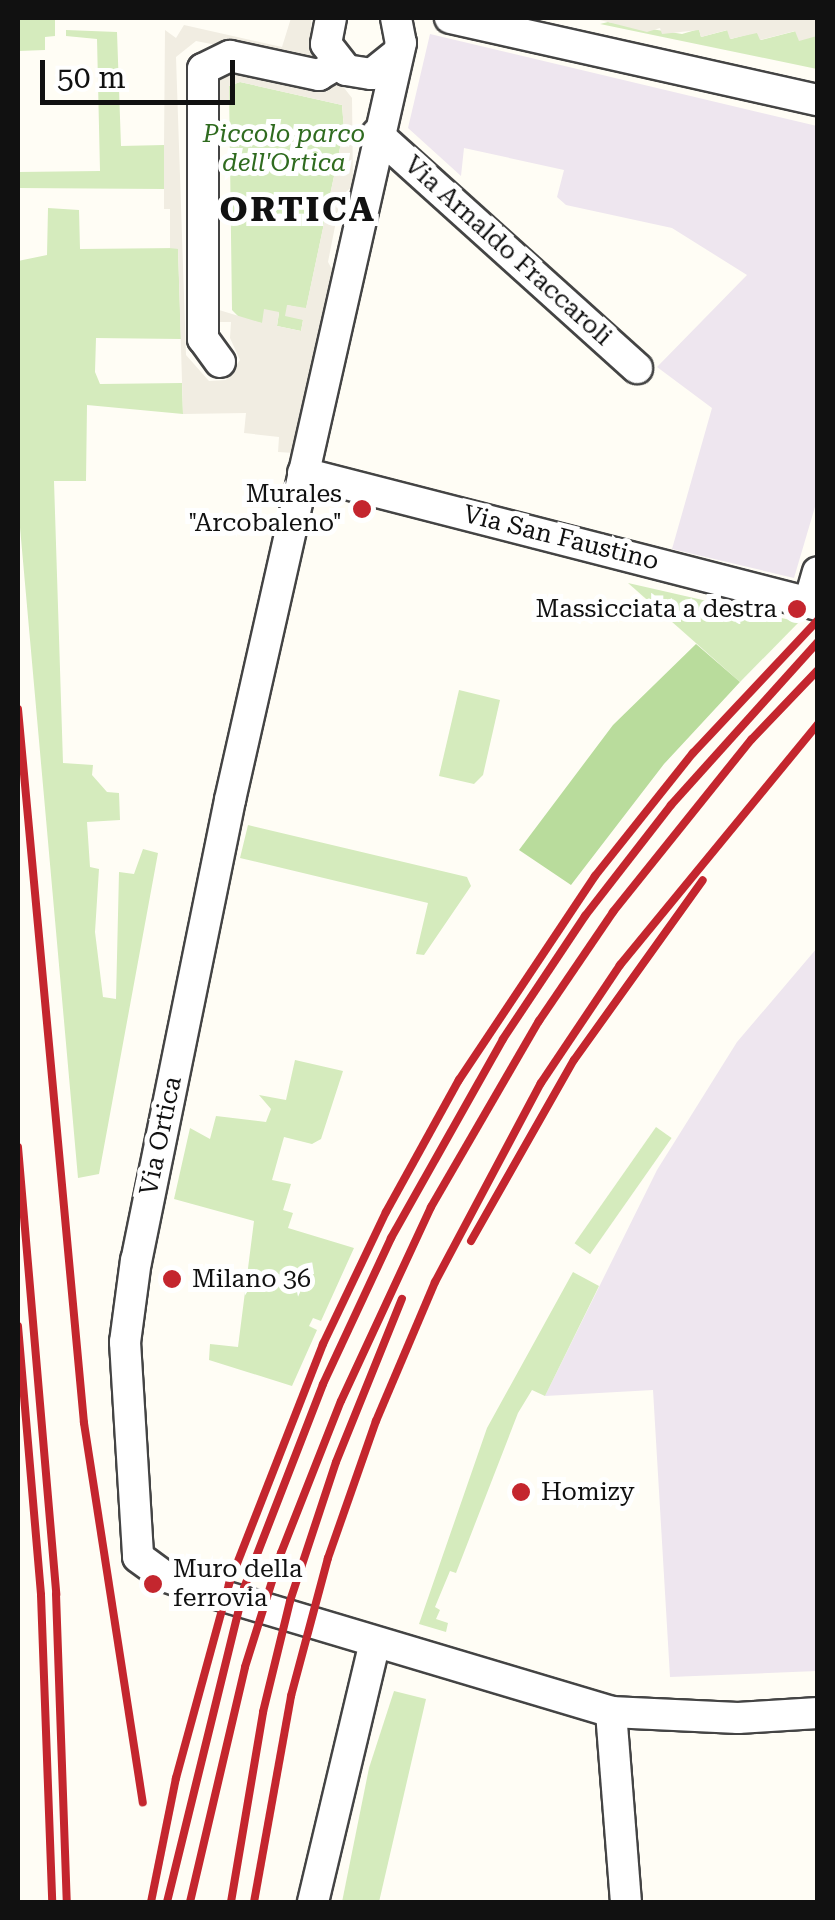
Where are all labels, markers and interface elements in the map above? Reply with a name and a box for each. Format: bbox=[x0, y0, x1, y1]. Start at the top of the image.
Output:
scale bar bbox=[45, 40, 240, 102]
text: 50 m bbox=[57, 60, 126, 95]
park label: Piccolo parco dell'Ortica bbox=[203, 120, 365, 179]
street label: Via Arnaldo Fraccaroli bbox=[398, 150, 618, 352]
district label: ORTICA bbox=[219, 189, 377, 231]
place label: Murales "Arcobaleno" bbox=[188, 480, 342, 539]
marker: Murales "Arcobaleno" bbox=[351, 498, 373, 520]
street label: Via San Faustino bbox=[460, 499, 662, 577]
place label: Massicciata a destra bbox=[536, 594, 777, 624]
marker: Massicciata a destra bbox=[786, 598, 808, 620]
street label: Via Ortica bbox=[134, 1074, 188, 1198]
place label: Milano 36 bbox=[192, 1264, 311, 1294]
marker: Milano 36 bbox=[161, 1268, 183, 1290]
place label: Homizy bbox=[541, 1477, 634, 1507]
marker: Homizy bbox=[510, 1481, 532, 1503]
place label: Muro della ferrovia bbox=[173, 1555, 302, 1614]
marker: Muro della ferrovia bbox=[142, 1573, 164, 1595]

